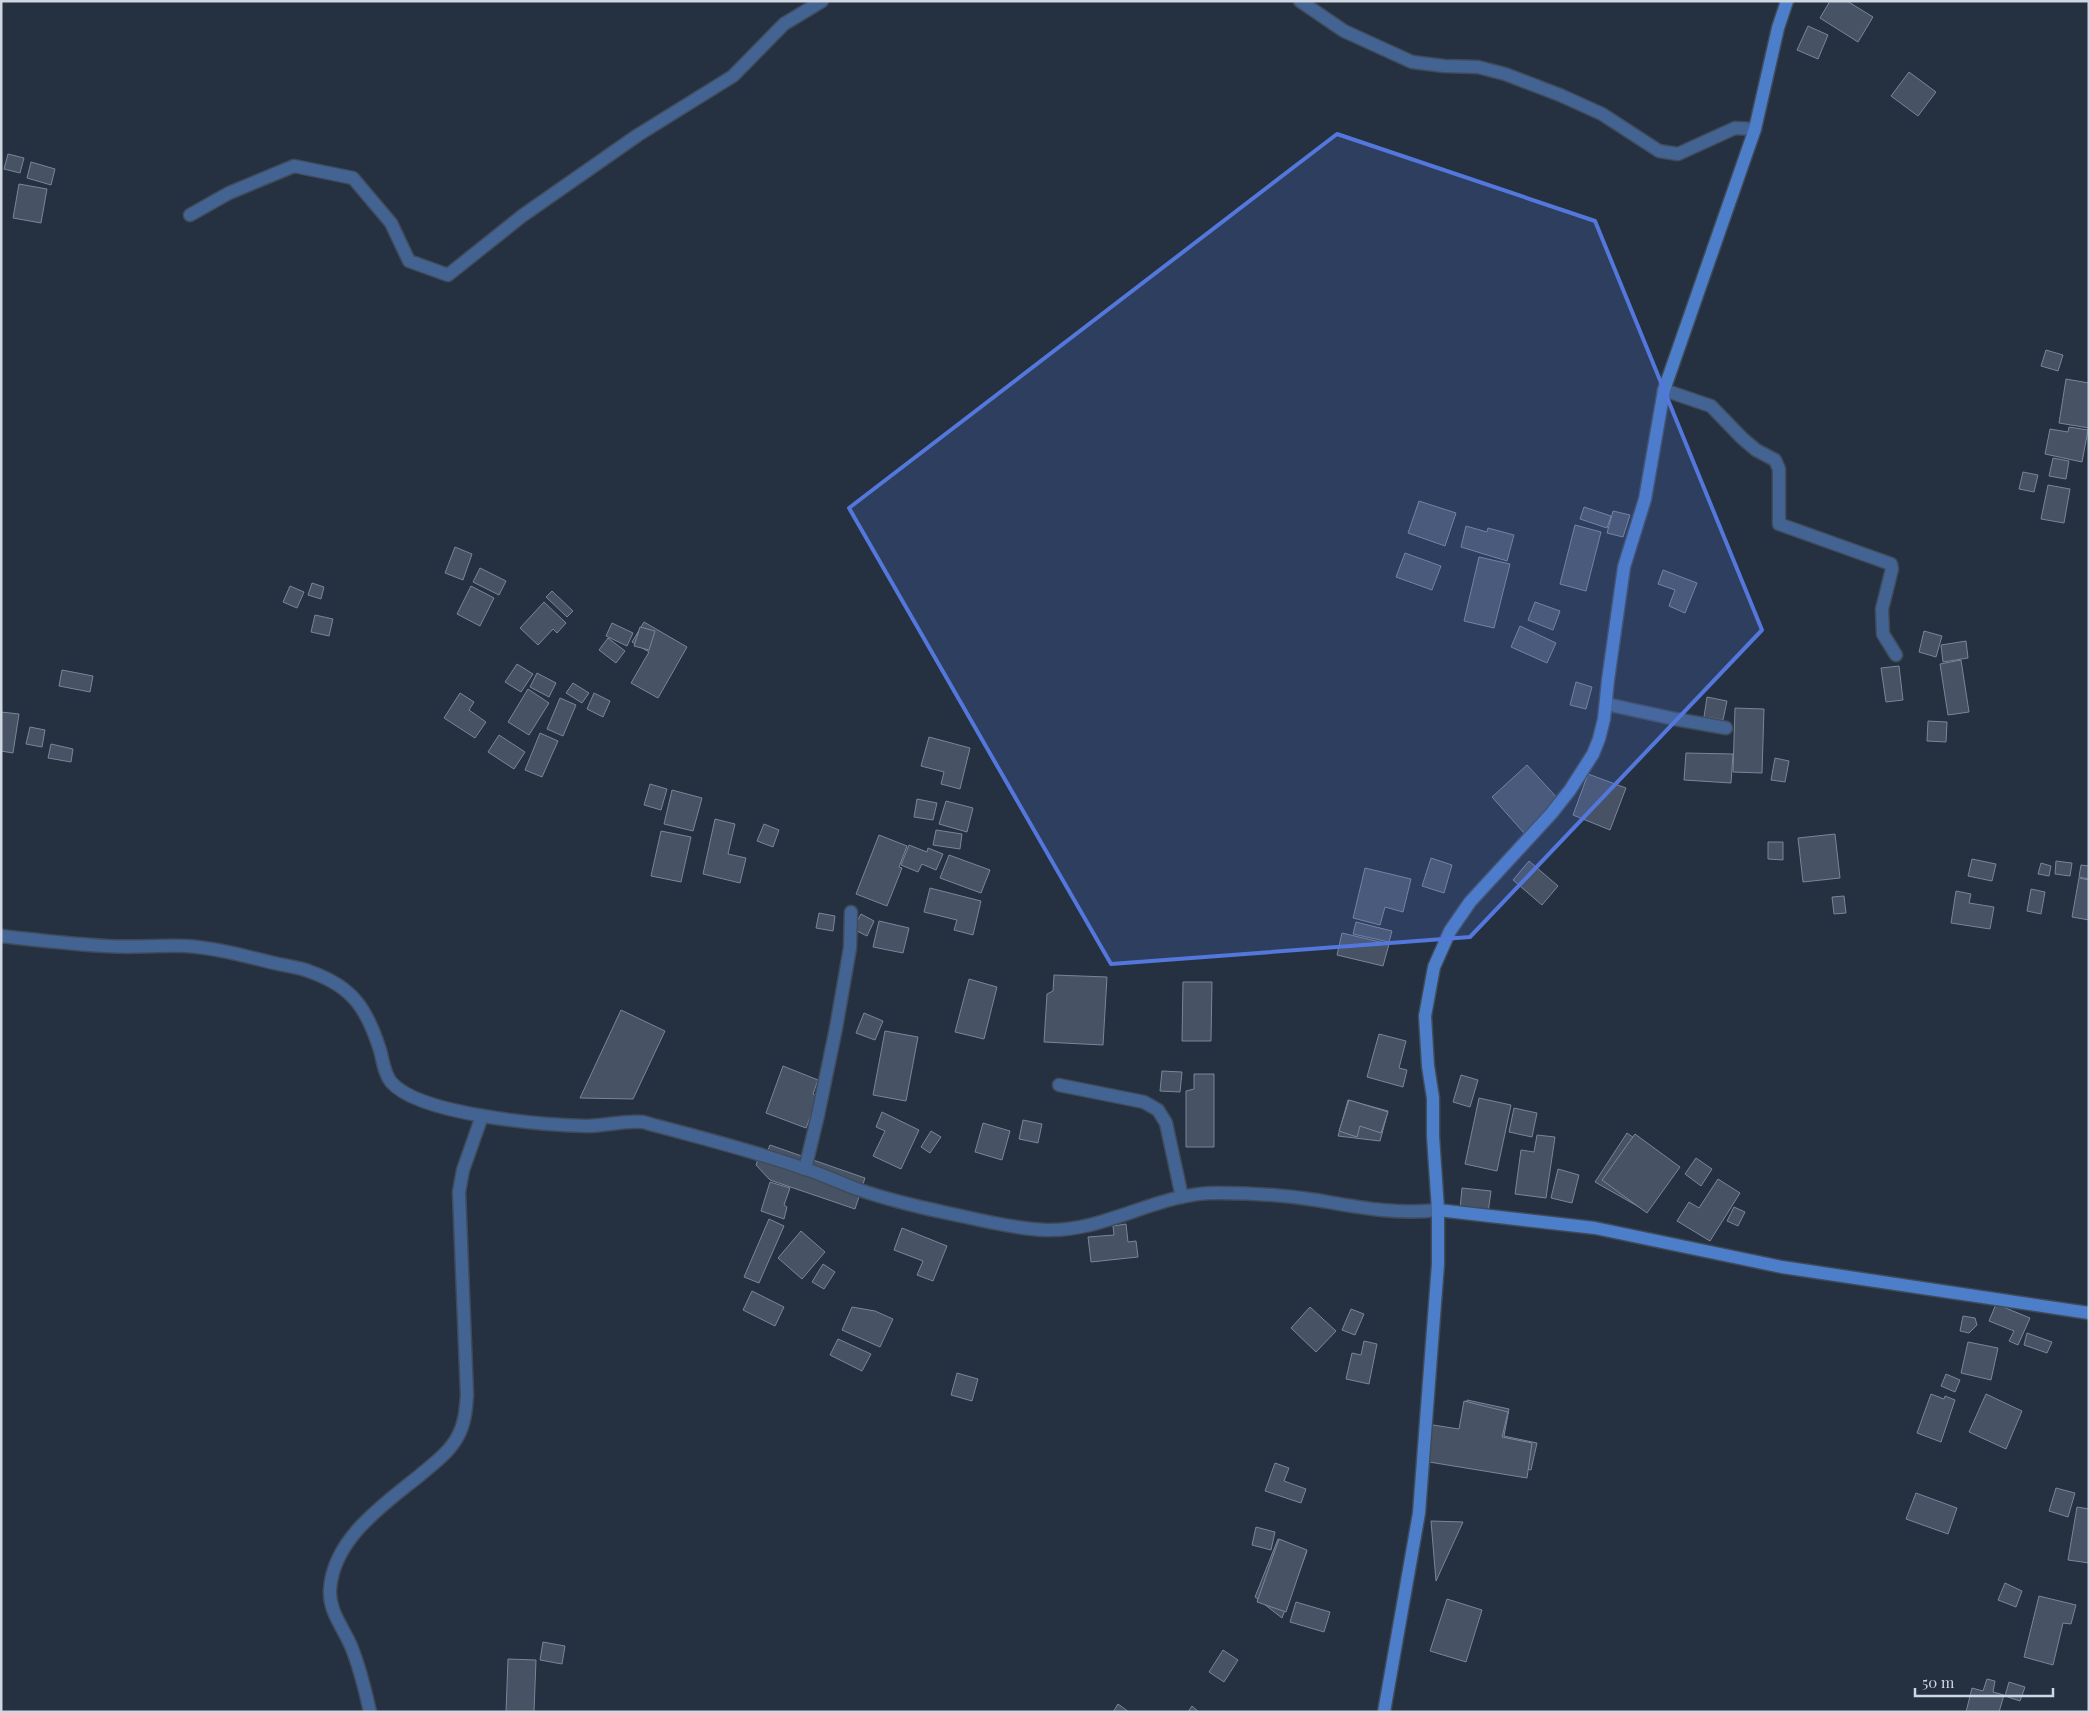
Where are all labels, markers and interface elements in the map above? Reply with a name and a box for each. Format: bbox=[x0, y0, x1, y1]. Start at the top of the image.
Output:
scale bar bbox=[1915, 1666, 2052, 1698]
text: 50 m bbox=[1922, 1672, 1955, 1692]

